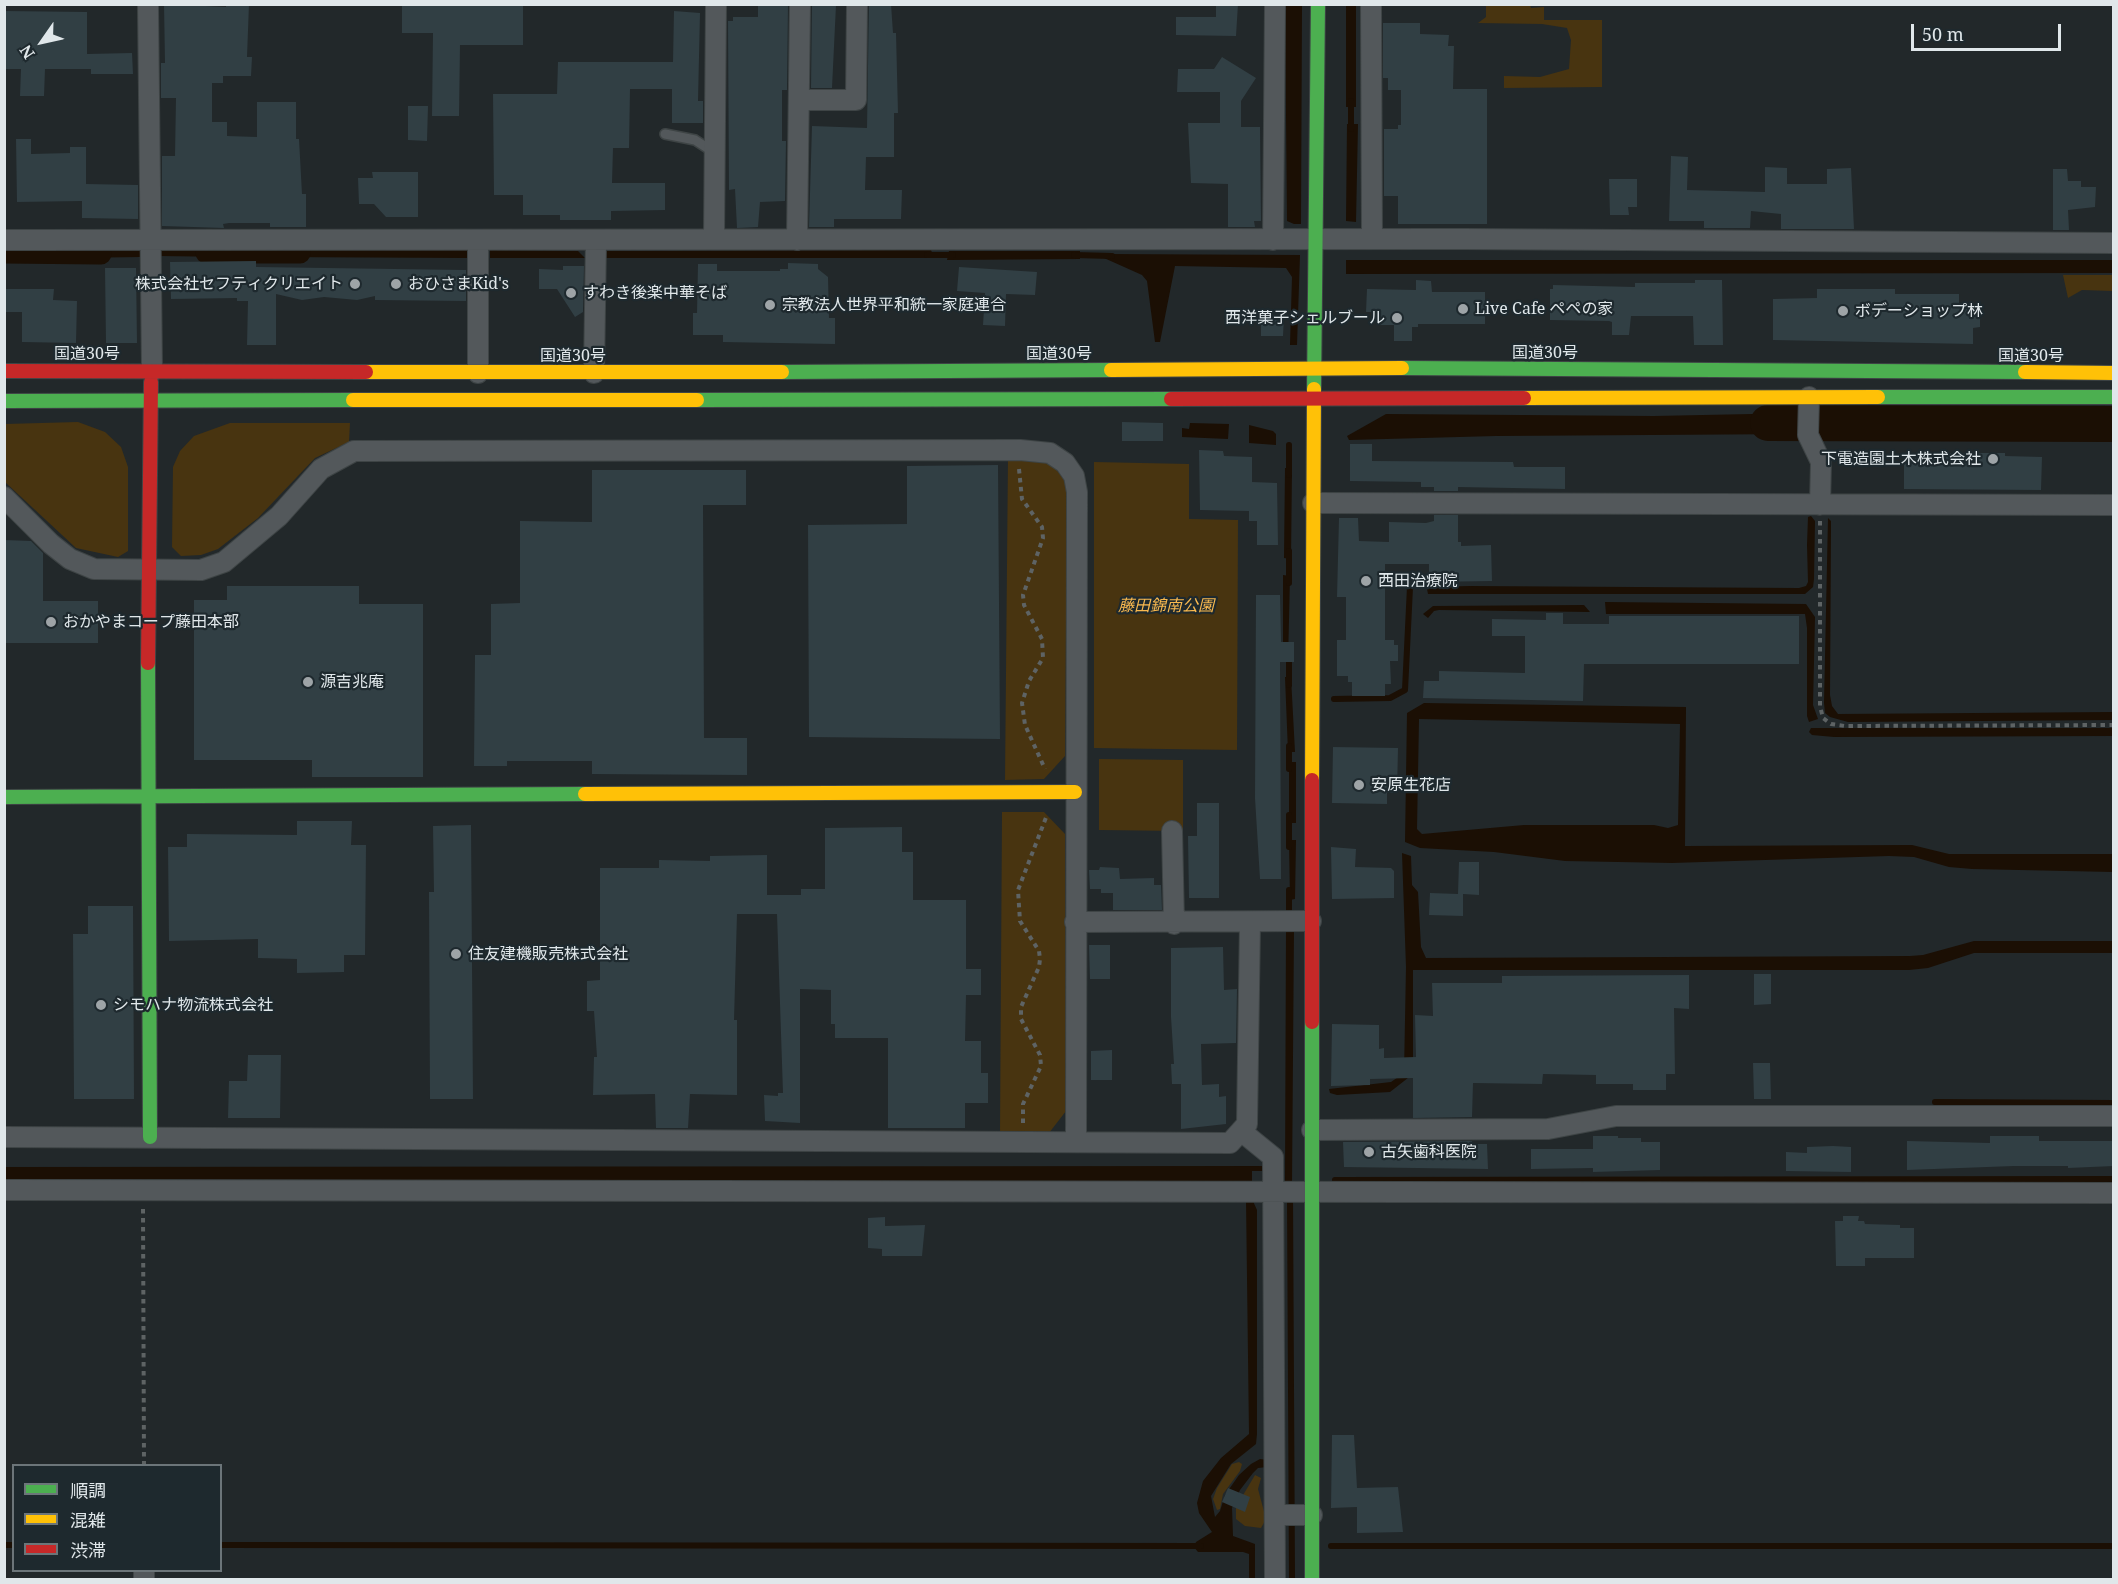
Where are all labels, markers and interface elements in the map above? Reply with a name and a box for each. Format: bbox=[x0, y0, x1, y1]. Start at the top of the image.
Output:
north arrow bbox=[12, 12, 72, 72]
scale bar bbox=[1914, 12, 2064, 50]
text: 50 m bbox=[1922, 22, 1964, 46]
text: N bbox=[14, 41, 40, 63]
place label: 株式会社セフティクリエイト bbox=[135, 274, 343, 294]
place label: おひさまKid's bbox=[408, 274, 509, 294]
marker: 株式会社セフティクリエイト bbox=[348, 277, 362, 291]
marker: おひさまKid's bbox=[389, 277, 403, 291]
place label: すわき後楽中華そば bbox=[583, 283, 727, 303]
marker: すわき後楽中華そば bbox=[564, 286, 578, 300]
place label: 宗教法人世界平和統一家庭連合 bbox=[782, 295, 1006, 315]
marker: 宗教法人世界平和統一家庭連合 bbox=[763, 298, 777, 312]
place label: Live Cafe ペペの家 bbox=[1475, 299, 1614, 319]
place label: ボデーショップ林 bbox=[1855, 301, 1983, 321]
marker: Live Cafe ペペの家 bbox=[1456, 302, 1470, 316]
marker: ボデーショップ林 bbox=[1836, 304, 1850, 318]
place label: 西洋菓子シェルブール bbox=[1225, 308, 1385, 328]
marker: 西洋菓子シェルブール bbox=[1390, 311, 1404, 325]
street label: 国道30号 bbox=[1512, 343, 1578, 363]
street label: 国道30号 bbox=[54, 344, 120, 364]
street label: 国道30号 bbox=[1026, 344, 1092, 364]
street label: 国道30号 bbox=[540, 346, 606, 366]
street label: 国道30号 bbox=[1998, 346, 2064, 366]
place label: 下電造園土木株式会社 bbox=[1821, 449, 1981, 469]
marker: 下電造園土木株式会社 bbox=[1986, 452, 2000, 466]
place label: 西田治療院 bbox=[1378, 571, 1458, 591]
marker: 西田治療院 bbox=[1359, 574, 1373, 588]
park label: 藤田錦南公園 bbox=[1118, 596, 1214, 616]
place label: おかやまコープ藤田本部 bbox=[63, 612, 239, 632]
marker: おかやまコープ藤田本部 bbox=[44, 615, 58, 629]
place label: 源吉兆庵 bbox=[320, 672, 384, 692]
marker: 源吉兆庵 bbox=[301, 675, 315, 689]
place label: 安原生花店 bbox=[1371, 775, 1451, 795]
marker: 安原生花店 bbox=[1352, 778, 1366, 792]
place label: 住友建機販売株式会社 bbox=[468, 944, 628, 964]
marker: 住友建機販売株式会社 bbox=[449, 947, 463, 961]
place label: シモハナ物流株式会社 bbox=[113, 995, 273, 1015]
marker: シモハナ物流株式会社 bbox=[94, 998, 108, 1012]
place label: 古矢歯科医院 bbox=[1381, 1142, 1477, 1162]
marker: 古矢歯科医院 bbox=[1362, 1145, 1376, 1159]
legend bbox=[12, 1464, 222, 1572]
text: 順調 bbox=[70, 1478, 106, 1502]
text: 混雑 bbox=[70, 1508, 106, 1532]
text: 渋滞 bbox=[70, 1538, 106, 1562]

